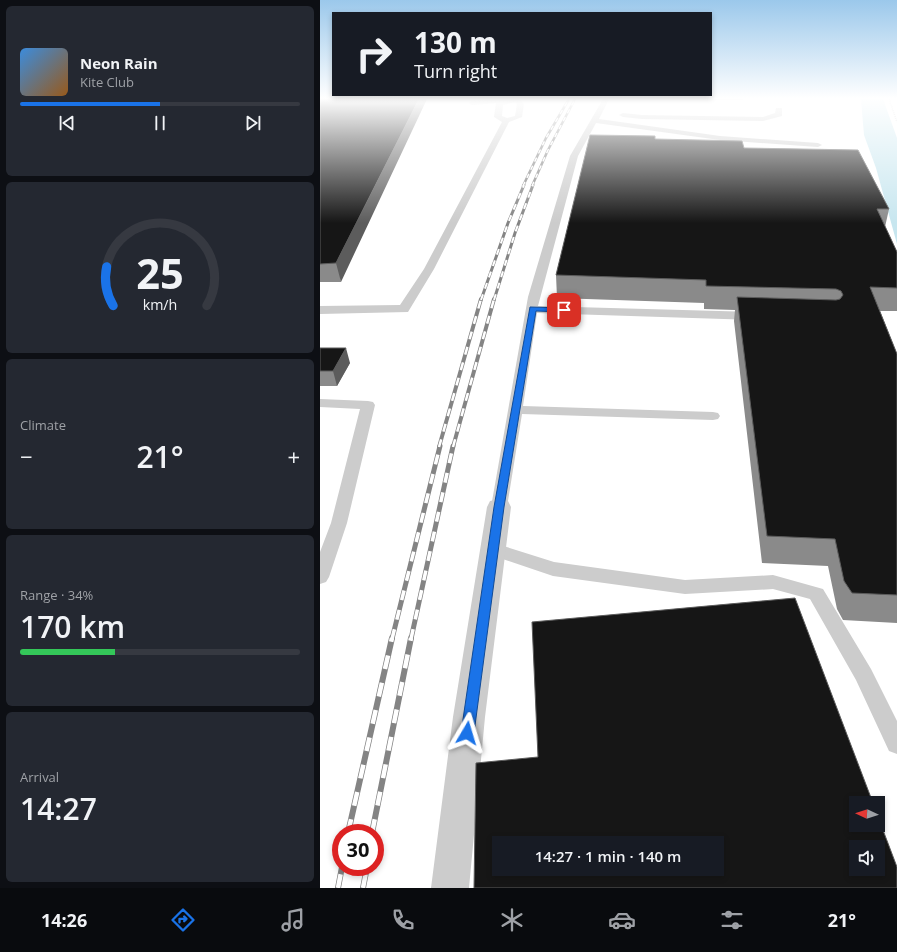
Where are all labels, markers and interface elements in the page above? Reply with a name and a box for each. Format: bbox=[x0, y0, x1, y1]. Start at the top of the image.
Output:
text: 130 m bbox=[414, 23, 497, 61]
icon: right bbox=[348, 28, 400, 80]
text: Neon Rain bbox=[80, 53, 158, 73]
text: Turn right bbox=[414, 59, 497, 83]
text: Kite Club bbox=[80, 73, 134, 91]
icon: previous bbox=[56, 112, 78, 134]
icon: pause bbox=[149, 112, 171, 134]
icon: next bbox=[242, 112, 264, 134]
text: 25 bbox=[136, 244, 184, 300]
pin bbox=[547, 293, 581, 327]
text: km/h bbox=[143, 294, 177, 313]
icon: arrive bbox=[553, 299, 575, 321]
text: Climate bbox=[20, 416, 66, 434]
text: 21° bbox=[136, 436, 184, 477]
text: − bbox=[20, 441, 33, 471]
text: + bbox=[287, 441, 300, 471]
text: Range · 34% bbox=[20, 586, 93, 604]
text: 170 km bbox=[20, 606, 125, 647]
position arrow bbox=[446, 712, 488, 754]
text: Arrival bbox=[20, 768, 59, 786]
text: 14:27 bbox=[20, 788, 97, 829]
north arrow bbox=[849, 796, 885, 832]
map controls bbox=[849, 796, 885, 876]
speed limit sign: 30 bbox=[332, 824, 384, 876]
button: sound bbox=[849, 840, 885, 876]
text: 14:27 · 1 min · 140 m bbox=[535, 846, 681, 866]
icon: directions bbox=[169, 906, 197, 934]
icon: music bbox=[279, 906, 307, 934]
icon: phone bbox=[389, 906, 417, 934]
icon: climate bbox=[498, 906, 526, 934]
icon: car bbox=[608, 906, 636, 934]
icon: filters bbox=[718, 906, 746, 934]
text: 14:26 bbox=[41, 908, 87, 932]
text: 21° bbox=[828, 908, 856, 932]

